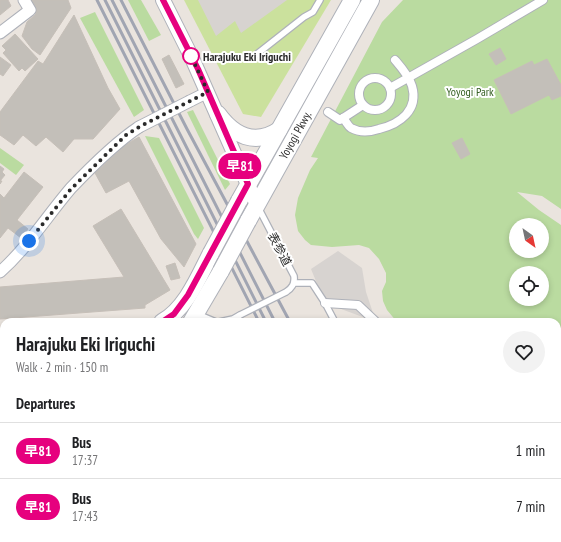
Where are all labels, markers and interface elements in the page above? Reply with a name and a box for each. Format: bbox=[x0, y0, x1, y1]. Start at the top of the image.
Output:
marker: Harajuku Eki Iriguchi bbox=[182, 47, 200, 65]
place label: Harajuku Eki Iriguchi bbox=[203, 49, 291, 64]
park label: Yoyogi Park bbox=[446, 84, 494, 99]
street label: Yoyogi Pkwy. bbox=[276, 108, 314, 162]
line badge: 早81 bbox=[217, 153, 263, 179]
text: 早81 bbox=[226, 157, 254, 175]
north arrow bbox=[509, 218, 549, 258]
map controls bbox=[509, 218, 549, 306]
street label: 表参道 bbox=[264, 229, 295, 268]
your location bbox=[19, 231, 39, 251]
button: locate bbox=[509, 266, 549, 306]
button: heart bbox=[503, 331, 545, 373]
text: Harajuku Eki Iriguchi bbox=[16, 332, 155, 356]
text: Walk · 2 min · 150 m bbox=[16, 359, 108, 376]
text: Departures bbox=[16, 394, 75, 413]
text: Bus bbox=[72, 433, 91, 452]
text: 1 min bbox=[515, 441, 545, 460]
text: 早81 bbox=[24, 442, 52, 460]
text: 17:37 bbox=[72, 452, 98, 469]
text: Bus bbox=[72, 489, 91, 508]
text: 7 min bbox=[516, 497, 545, 516]
text: 早81 bbox=[24, 498, 52, 516]
text: 17:43 bbox=[72, 508, 98, 525]

